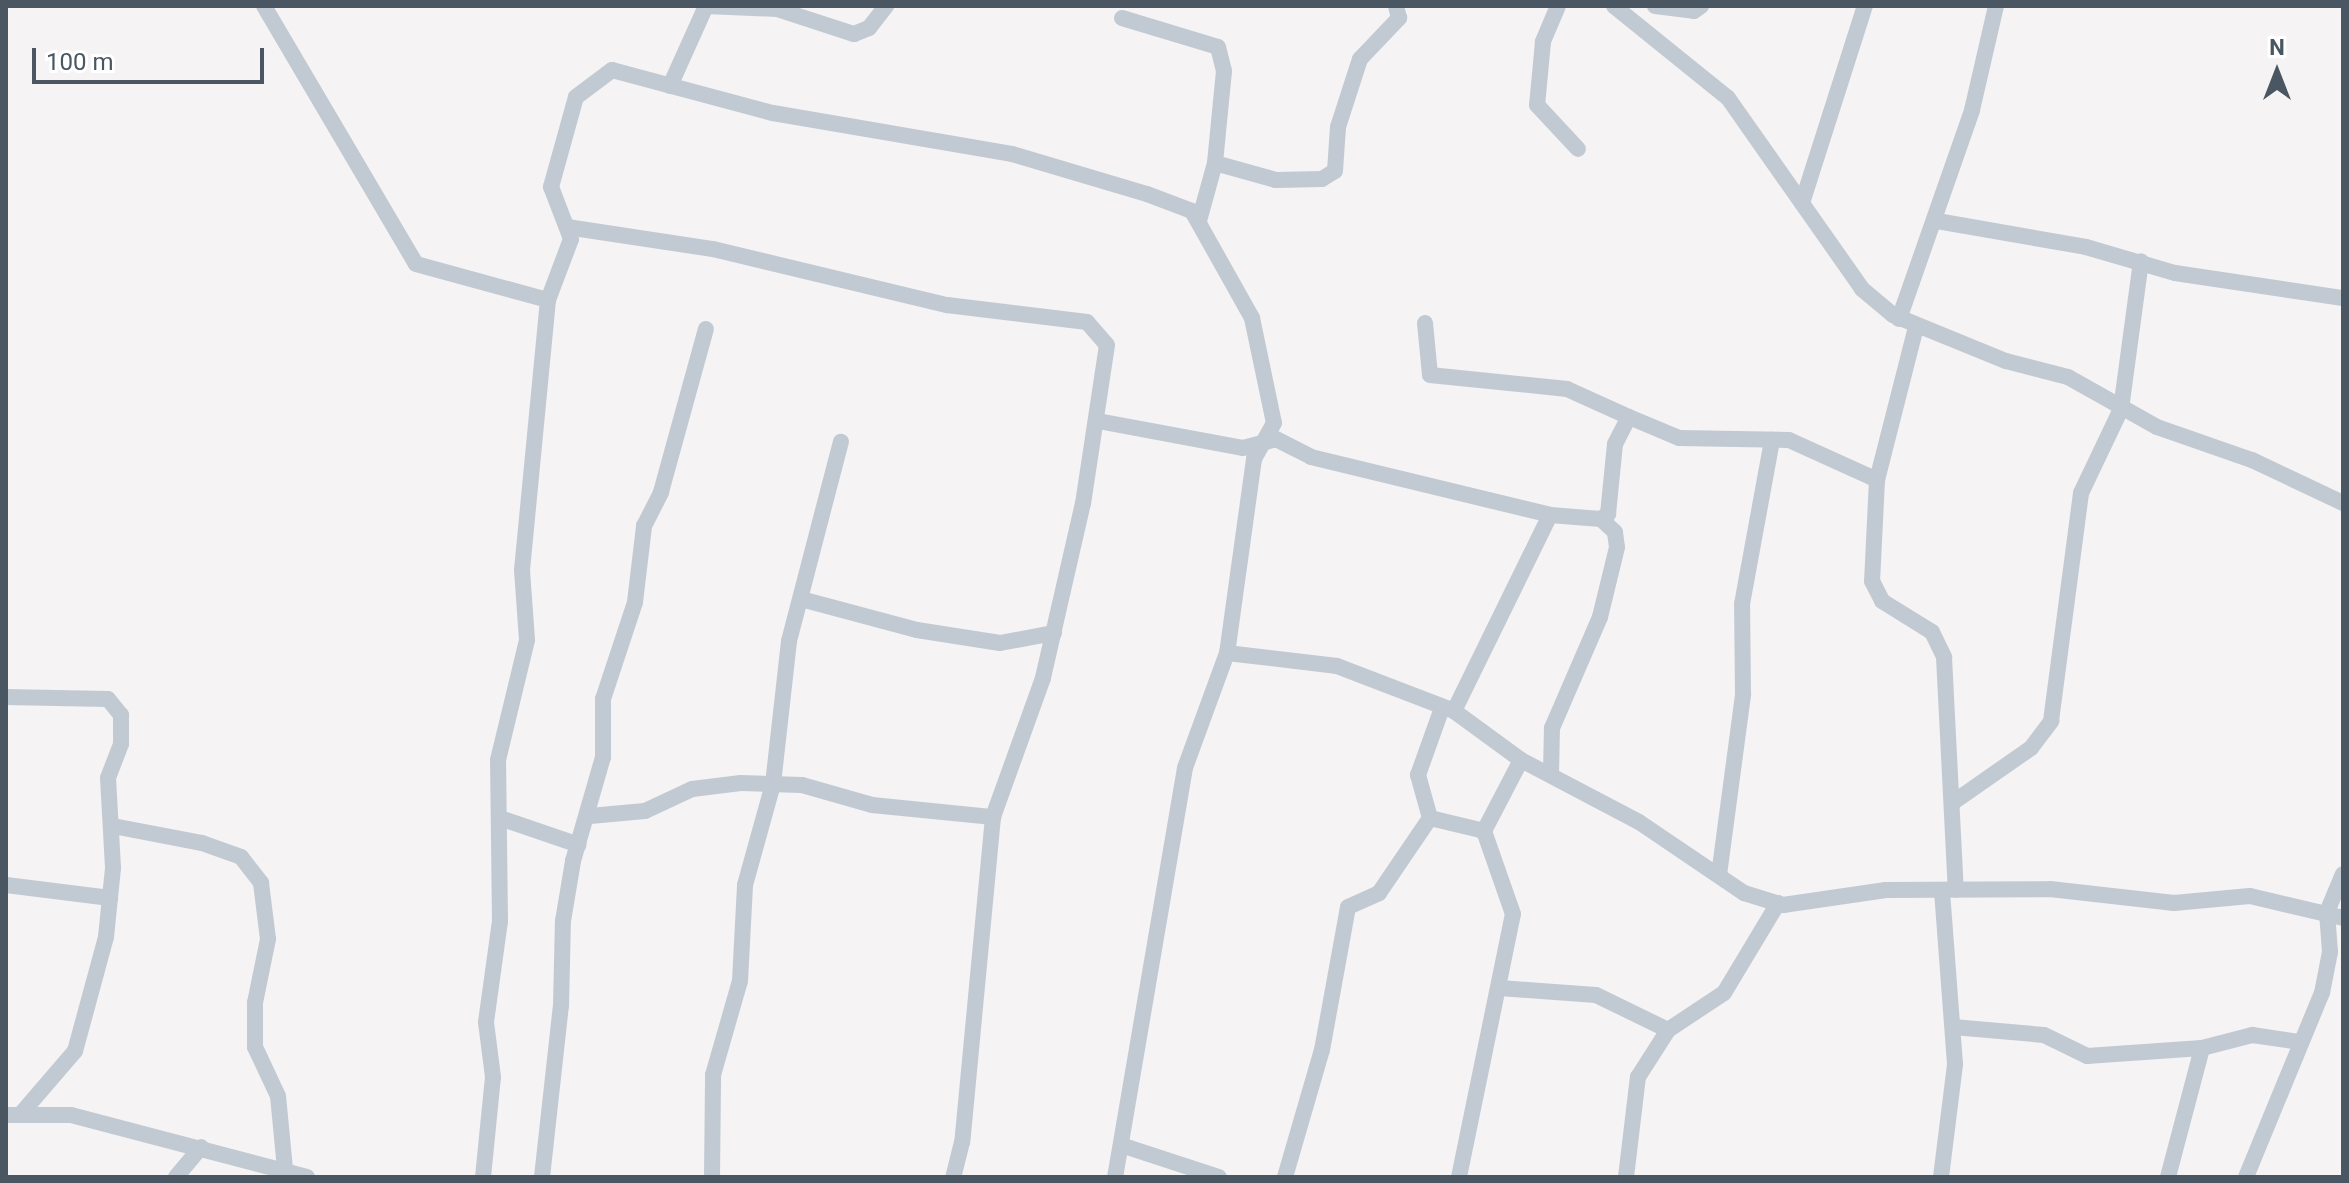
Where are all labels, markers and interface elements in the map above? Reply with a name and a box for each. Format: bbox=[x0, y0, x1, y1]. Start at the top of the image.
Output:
scale bar bbox=[36, 32, 268, 82]
north arrow bbox=[2237, 32, 2317, 112]
text: N bbox=[2269, 35, 2285, 60]
text: 100 m bbox=[46, 48, 113, 76]

